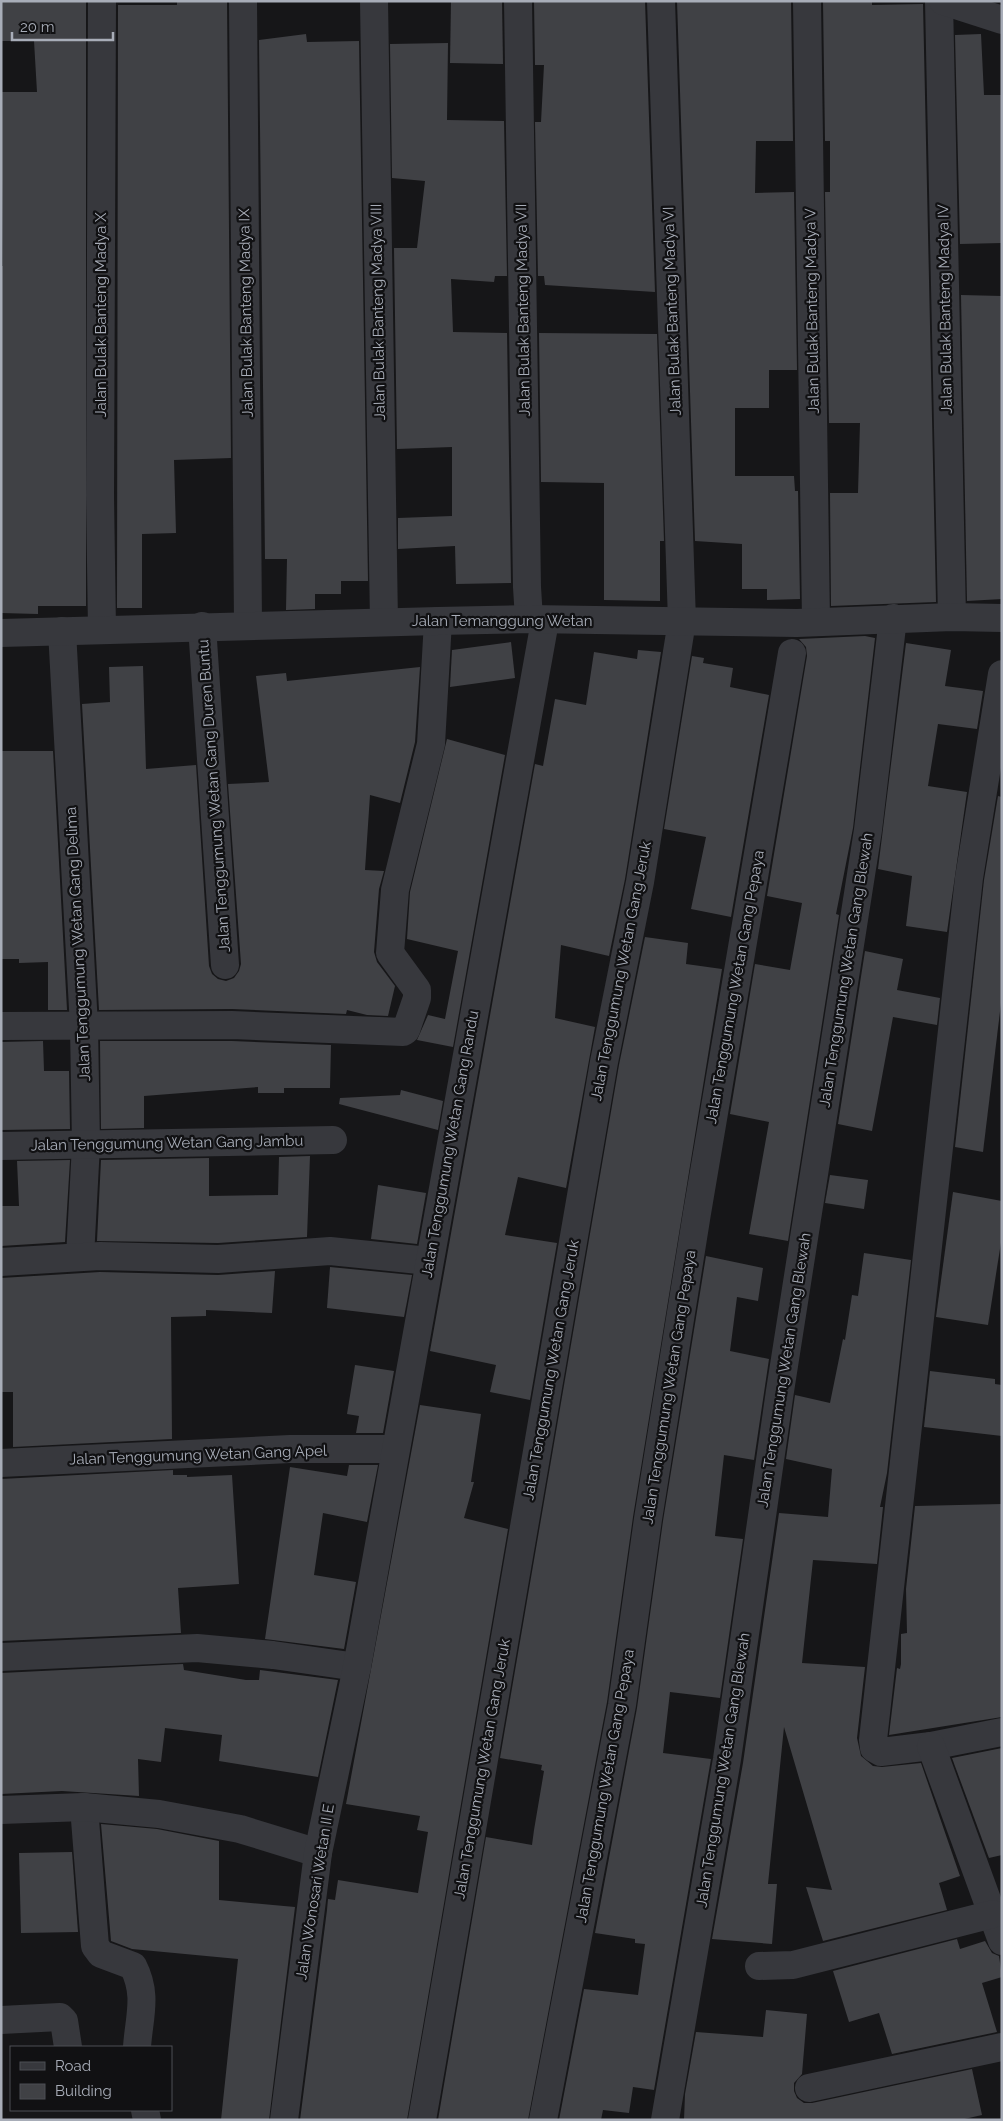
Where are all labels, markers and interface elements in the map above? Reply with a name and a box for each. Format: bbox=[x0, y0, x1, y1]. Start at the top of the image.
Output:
scale bar bbox=[12, 10, 114, 42]
text: 20 m bbox=[20, 18, 55, 36]
street label: Jalan Bulak Banteng Madya VIII bbox=[367, 203, 389, 421]
street label: Jalan Bulak Banteng Madya VII bbox=[512, 203, 534, 417]
street label: Jalan Bulak Banteng Madya IV bbox=[934, 204, 956, 414]
street label: Jalan Bulak Banteng Madya VI bbox=[659, 206, 685, 416]
street label: Jalan Bulak Banteng Madya IX bbox=[235, 208, 257, 418]
street label: Jalan Bulak Banteng Madya V bbox=[801, 208, 823, 414]
street label: Jalan Bulak Banteng Madya X bbox=[92, 212, 110, 418]
street label: Jalan Temanggung Wetan bbox=[412, 612, 592, 630]
street label: Jalan Tenggumung Wetan Gang Duren Buntu bbox=[194, 639, 234, 953]
street label: Jalan Tenggumung Wetan Gang Delima bbox=[62, 806, 94, 1082]
street label: Jalan Tenggumung Wetan Gang Blewah bbox=[815, 831, 877, 1109]
street label: Jalan Tenggumung Wetan Gang Jeruk bbox=[587, 840, 655, 1102]
street label: Jalan Tenggumung Wetan Gang Pepaya bbox=[702, 849, 768, 1125]
street label: Jalan Tenggumung Wetan Gang Randu bbox=[418, 1009, 482, 1279]
street label: Jalan Tenggumung Wetan Gang Jambu bbox=[30, 1132, 304, 1154]
street label: Jalan Tenggumung Wetan Gang Blewah bbox=[753, 1231, 815, 1509]
street label: Jalan Tenggumung Wetan Gang Jeruk bbox=[519, 1239, 583, 1501]
street label: Jalan Tenggumung Wetan Gang Pepaya bbox=[638, 1249, 700, 1525]
street label: Jalan Tenggumung Wetan Gang Apel bbox=[69, 1441, 328, 1468]
street label: Jalan Tenggumung Wetan Gang Blewah bbox=[692, 1631, 754, 1909]
street label: Jalan Tenggumung Wetan Gang Jeruk bbox=[450, 1638, 514, 1900]
street label: Jalan Tenggumung Wetan Gang Pepaya bbox=[572, 1648, 638, 1924]
street label: Jalan Wonosari Wetan II E bbox=[292, 1803, 338, 1981]
legend bbox=[10, 2046, 172, 2111]
text: Road bbox=[55, 2057, 91, 2075]
text: Building bbox=[55, 2082, 112, 2100]

